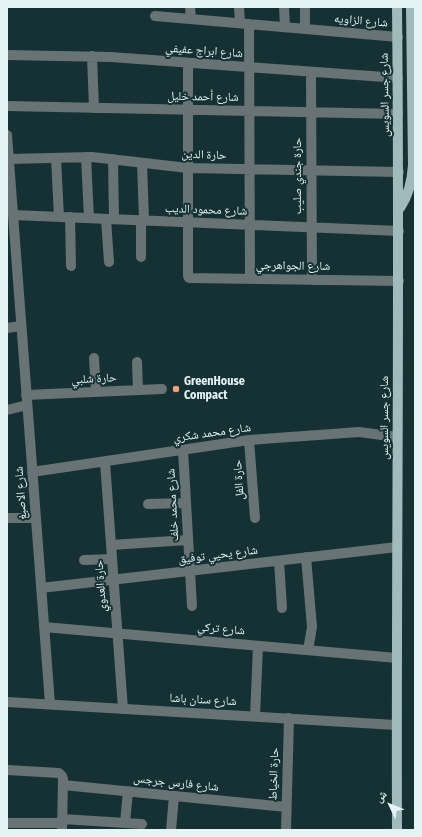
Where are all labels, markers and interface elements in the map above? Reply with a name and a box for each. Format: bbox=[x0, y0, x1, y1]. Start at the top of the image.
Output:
street label: شارع الزاويه bbox=[334, 11, 388, 31]
street label: شارع ابراج عفيفي bbox=[165, 41, 243, 61]
street label: شارع جسر السويس bbox=[377, 53, 393, 137]
street label: شارع أحمد خليل bbox=[167, 89, 239, 105]
street label: حارة جندي صليب bbox=[291, 138, 305, 214]
street label: حارة الدين bbox=[181, 147, 227, 163]
street label: شارع محمود الديب bbox=[165, 201, 247, 219]
street label: شارع الجواهرجي bbox=[256, 258, 330, 274]
street label: حارة شلبي bbox=[71, 371, 117, 387]
place label: GreenHouse Compact bbox=[184, 375, 245, 403]
street label: شارع جسر السويس bbox=[378, 376, 392, 460]
marker: GreenHouse Compact bbox=[171, 384, 181, 394]
street label: شارع محمد شكري bbox=[172, 420, 252, 446]
street label: حارة الفل bbox=[230, 459, 248, 501]
street label: شارع الاصبغ bbox=[12, 466, 30, 520]
street label: شارع محمد خلف bbox=[164, 468, 182, 542]
street label: شارع يحيي توفيق bbox=[177, 543, 259, 567]
street label: حارة العدوي bbox=[92, 560, 110, 612]
street label: شارع تركي bbox=[197, 620, 245, 638]
street label: شارع سنان باشا bbox=[169, 691, 237, 709]
street label: حارة الخياط bbox=[266, 747, 282, 801]
street label: شارع فارس جرجس bbox=[133, 771, 219, 795]
north arrow bbox=[370, 785, 410, 825]
text: ش bbox=[372, 788, 390, 805]

